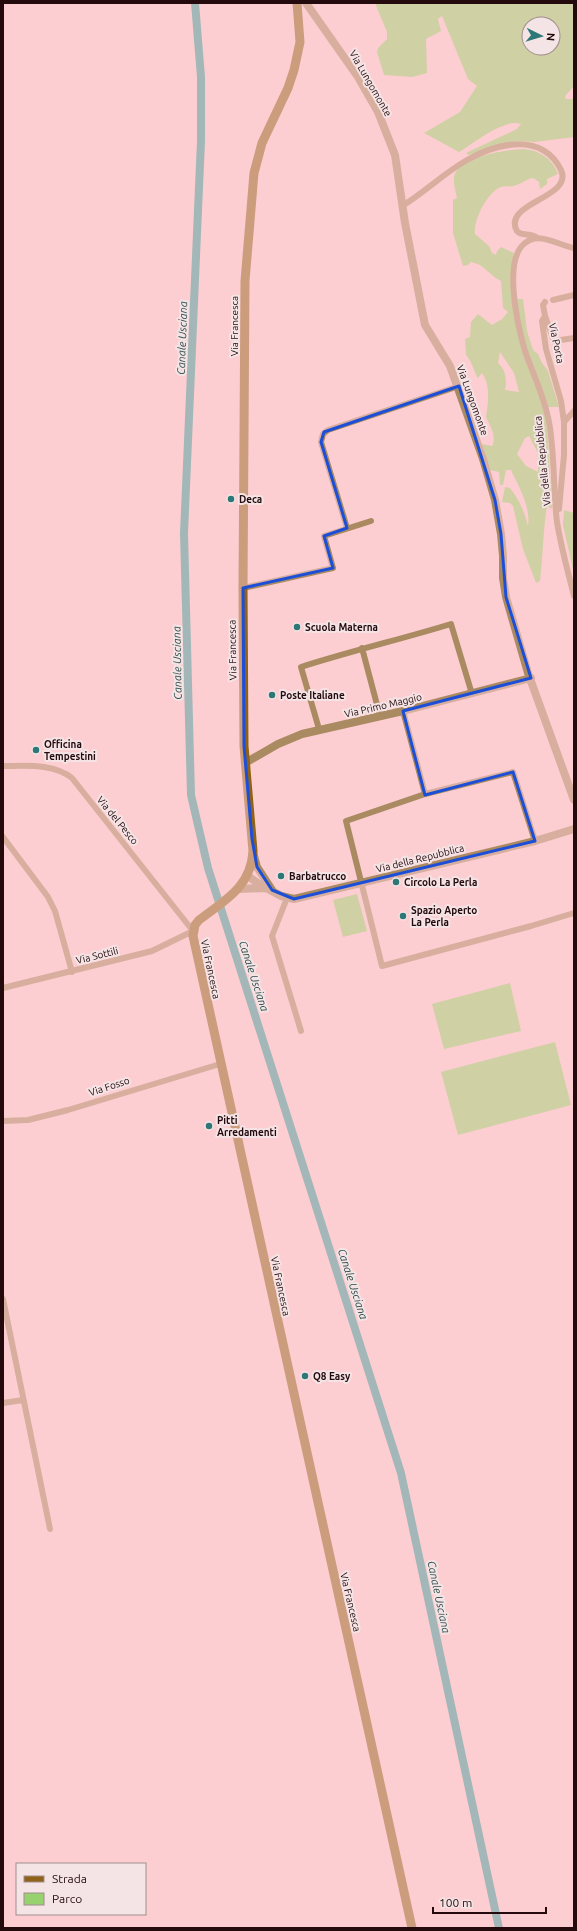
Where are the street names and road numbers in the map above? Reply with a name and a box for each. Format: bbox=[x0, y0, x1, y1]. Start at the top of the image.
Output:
street label: Via Lungomonte bbox=[347, 48, 394, 118]
street label: Via Francesca bbox=[229, 296, 240, 356]
street label: Via Porta bbox=[547, 322, 566, 364]
street label: Via Lungomonte bbox=[455, 363, 490, 437]
street label: Via della Repubblica bbox=[532, 415, 553, 506]
street label: Via Francesca bbox=[226, 620, 239, 680]
street label: Via Primo Maggio bbox=[343, 691, 423, 720]
street label: Via del Pesco bbox=[95, 794, 141, 847]
street label: Via della Repubblica bbox=[375, 842, 465, 875]
street label: Via Francesca bbox=[199, 938, 222, 1000]
street label: Via Sottili bbox=[75, 945, 119, 966]
street label: Via Fosso bbox=[87, 1075, 131, 1098]
street label: Via Francesca bbox=[269, 1255, 292, 1317]
street label: Via Francesca bbox=[338, 1571, 363, 1633]

